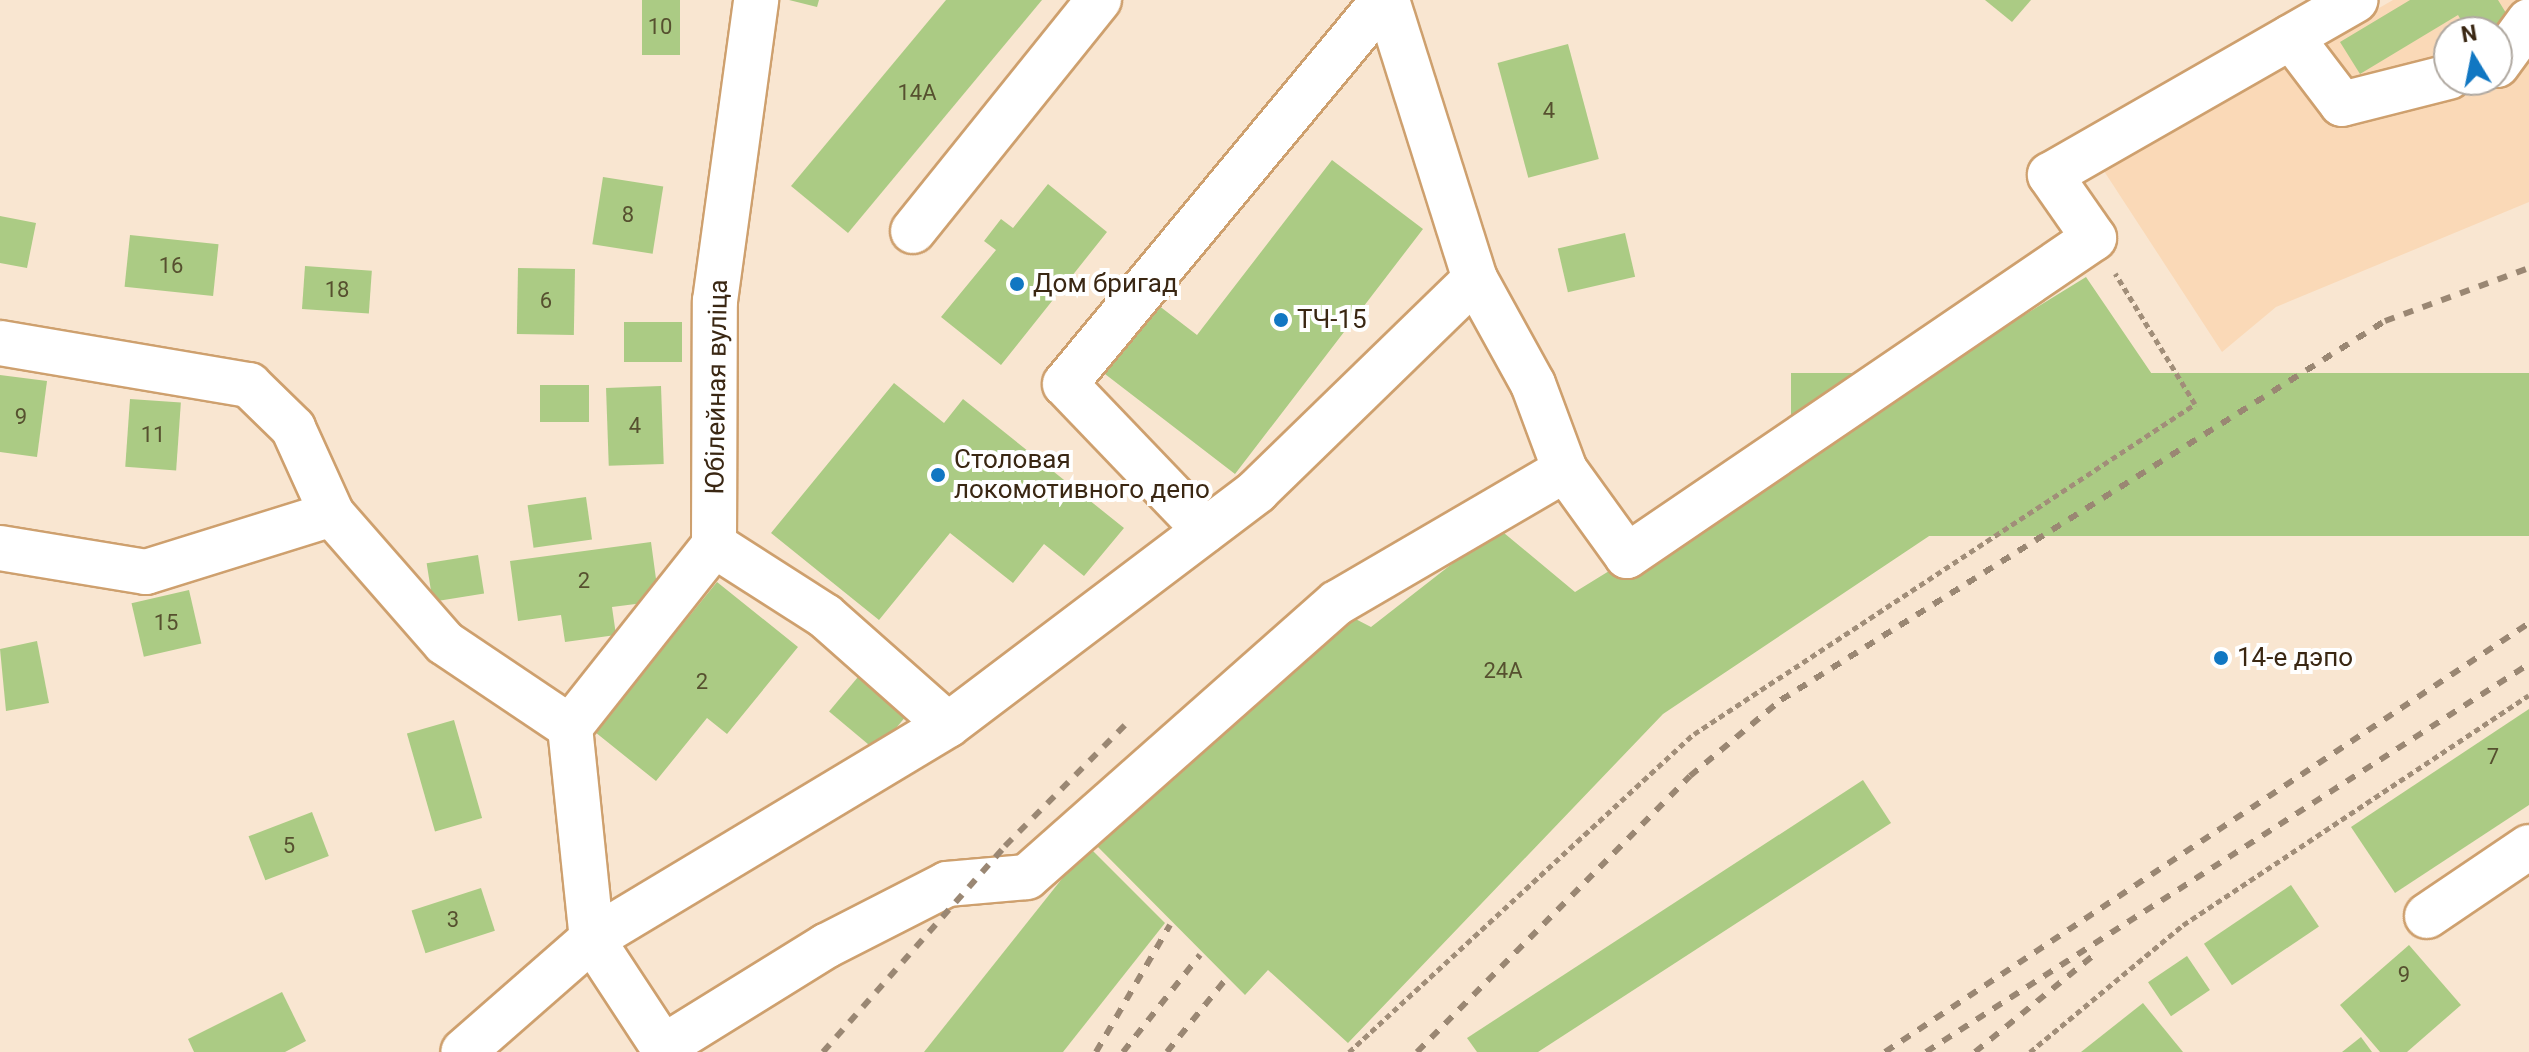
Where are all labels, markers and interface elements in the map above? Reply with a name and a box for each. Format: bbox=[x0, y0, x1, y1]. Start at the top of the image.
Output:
house number: 10 bbox=[648, 14, 672, 40]
north arrow bbox=[2433, 16, 2513, 96]
text: N bbox=[2459, 20, 2479, 48]
house number: 14А bbox=[897, 80, 937, 106]
house number: 4 bbox=[1543, 98, 1555, 124]
house number: 8 bbox=[622, 202, 634, 228]
house number: 16 bbox=[159, 253, 183, 279]
place label: Дом бригад bbox=[1033, 268, 1178, 300]
marker: Дом бригад bbox=[1008, 275, 1026, 293]
house number: 18 bbox=[325, 277, 349, 303]
street label: Юбілейная вуліца bbox=[700, 279, 734, 495]
house number: 6 bbox=[540, 288, 552, 314]
place label: ТЧ-15 bbox=[1297, 304, 1367, 336]
marker: ТЧ-15 bbox=[1272, 311, 1290, 329]
house number: 9 bbox=[15, 404, 27, 430]
house number: 4 bbox=[629, 413, 641, 439]
house number: 11 bbox=[141, 422, 165, 448]
place label: Столовая локомотивного депо bbox=[954, 444, 1210, 506]
marker: Столовая локомотивного депо bbox=[929, 466, 947, 484]
house number: 2 bbox=[578, 568, 590, 594]
house number: 15 bbox=[154, 610, 178, 636]
place label: 14-е дэпо bbox=[2237, 642, 2353, 674]
marker: 14-е дэпо bbox=[2212, 649, 2230, 667]
house number: 24А bbox=[1483, 658, 1523, 684]
house number: 2 bbox=[696, 669, 708, 695]
house number: 7 bbox=[2487, 744, 2499, 770]
house number: 5 bbox=[283, 833, 295, 859]
house number: 3 bbox=[447, 907, 459, 933]
house number: 9 bbox=[2398, 962, 2410, 988]

